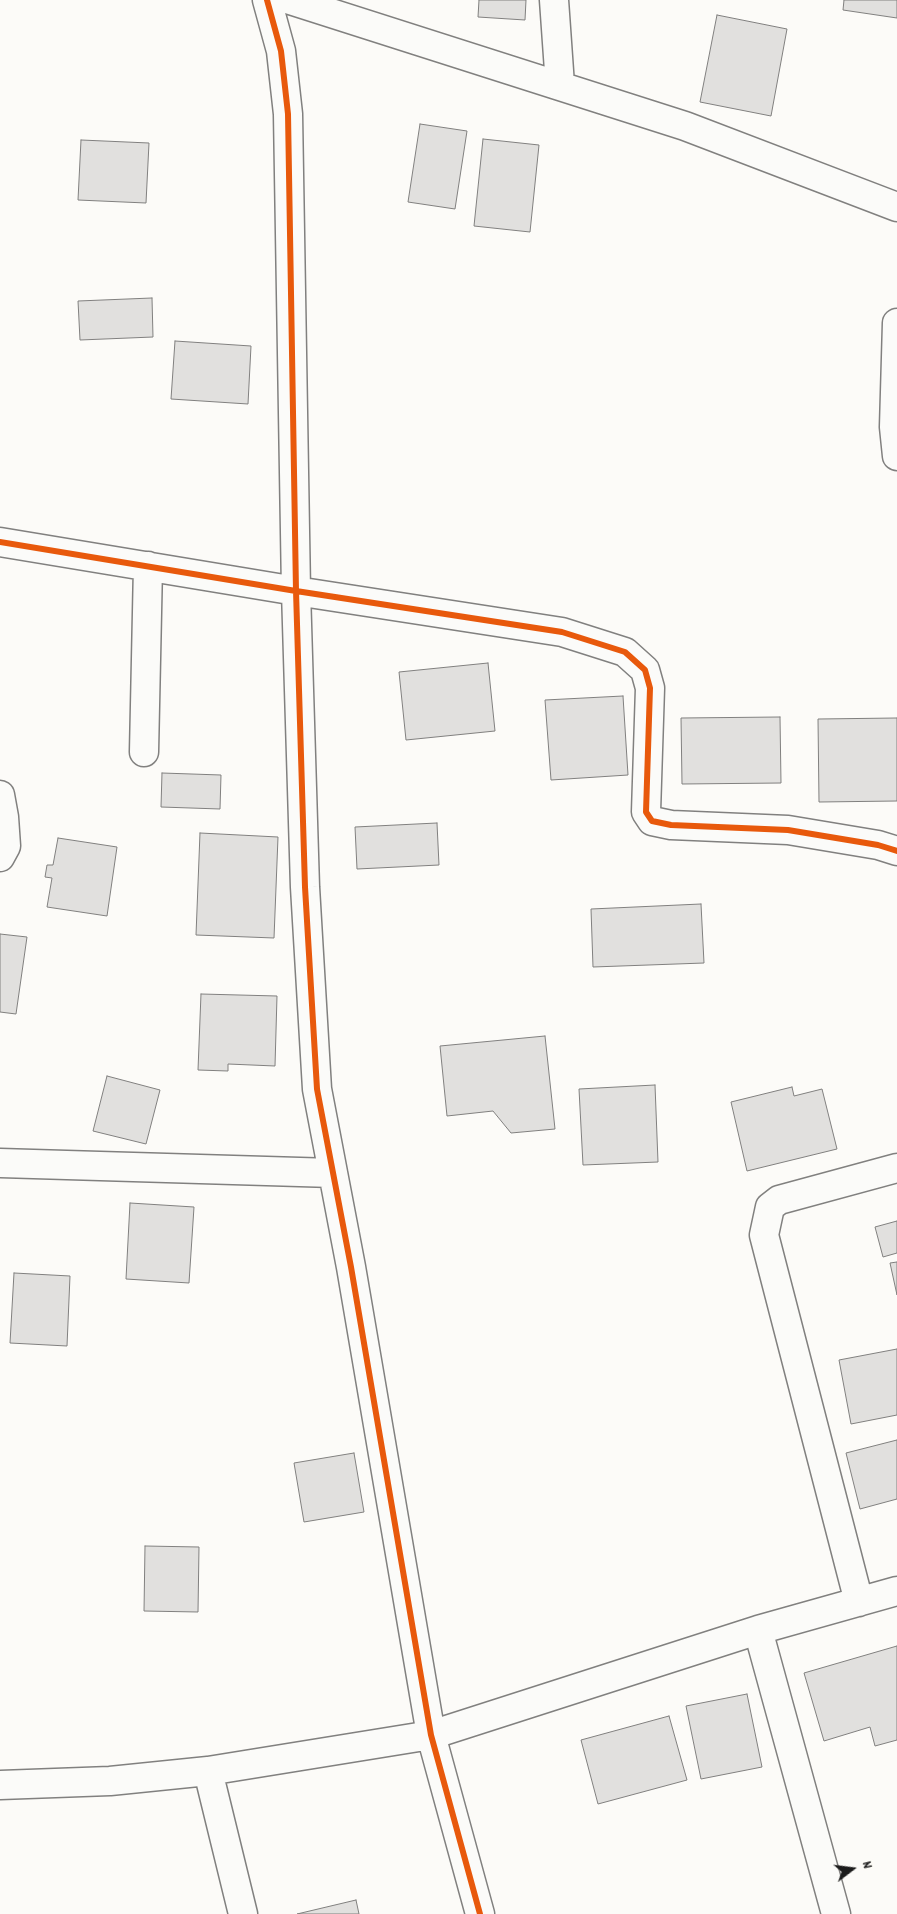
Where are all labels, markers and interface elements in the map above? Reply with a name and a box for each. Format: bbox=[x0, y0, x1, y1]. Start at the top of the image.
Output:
north arrow bbox=[827, 1844, 877, 1894]
text: N bbox=[856, 1859, 877, 1871]

